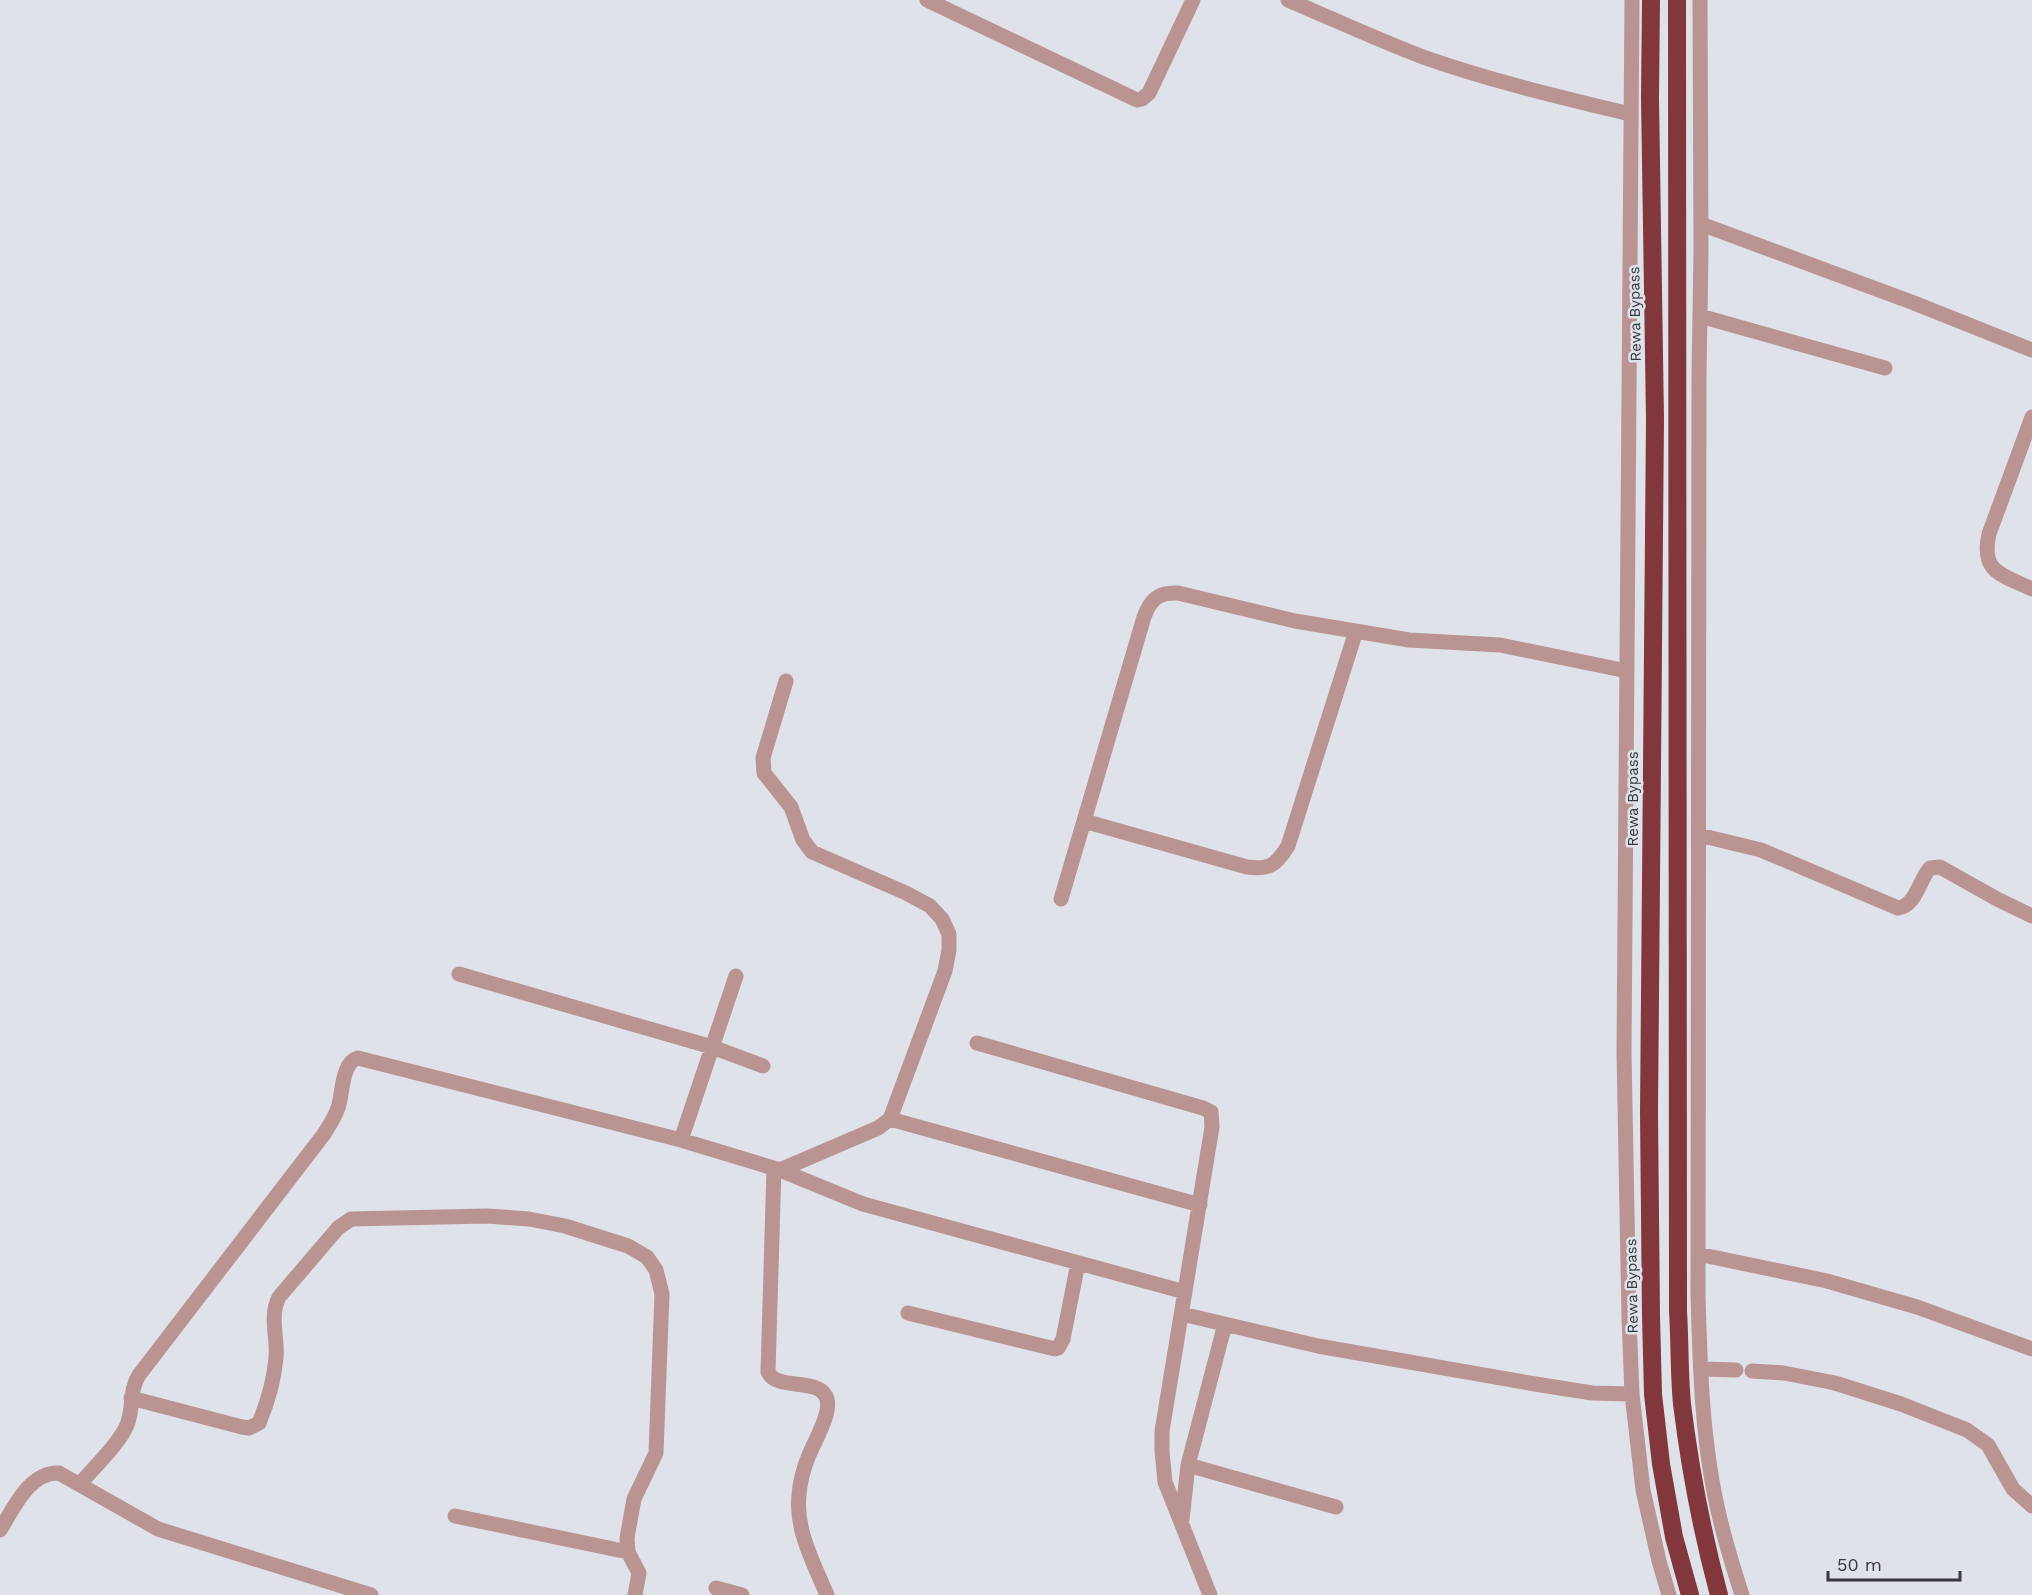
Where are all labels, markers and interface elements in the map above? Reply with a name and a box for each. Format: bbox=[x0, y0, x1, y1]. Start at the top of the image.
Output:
street label: Rewa Bypass bbox=[1625, 266, 1645, 362]
street label: Rewa Bypass bbox=[1624, 751, 1642, 847]
street label: Rewa Bypass bbox=[1622, 1238, 1642, 1334]
scale bar bbox=[1828, 1544, 1960, 1582]
text: 50 m bbox=[1837, 1554, 1882, 1575]

